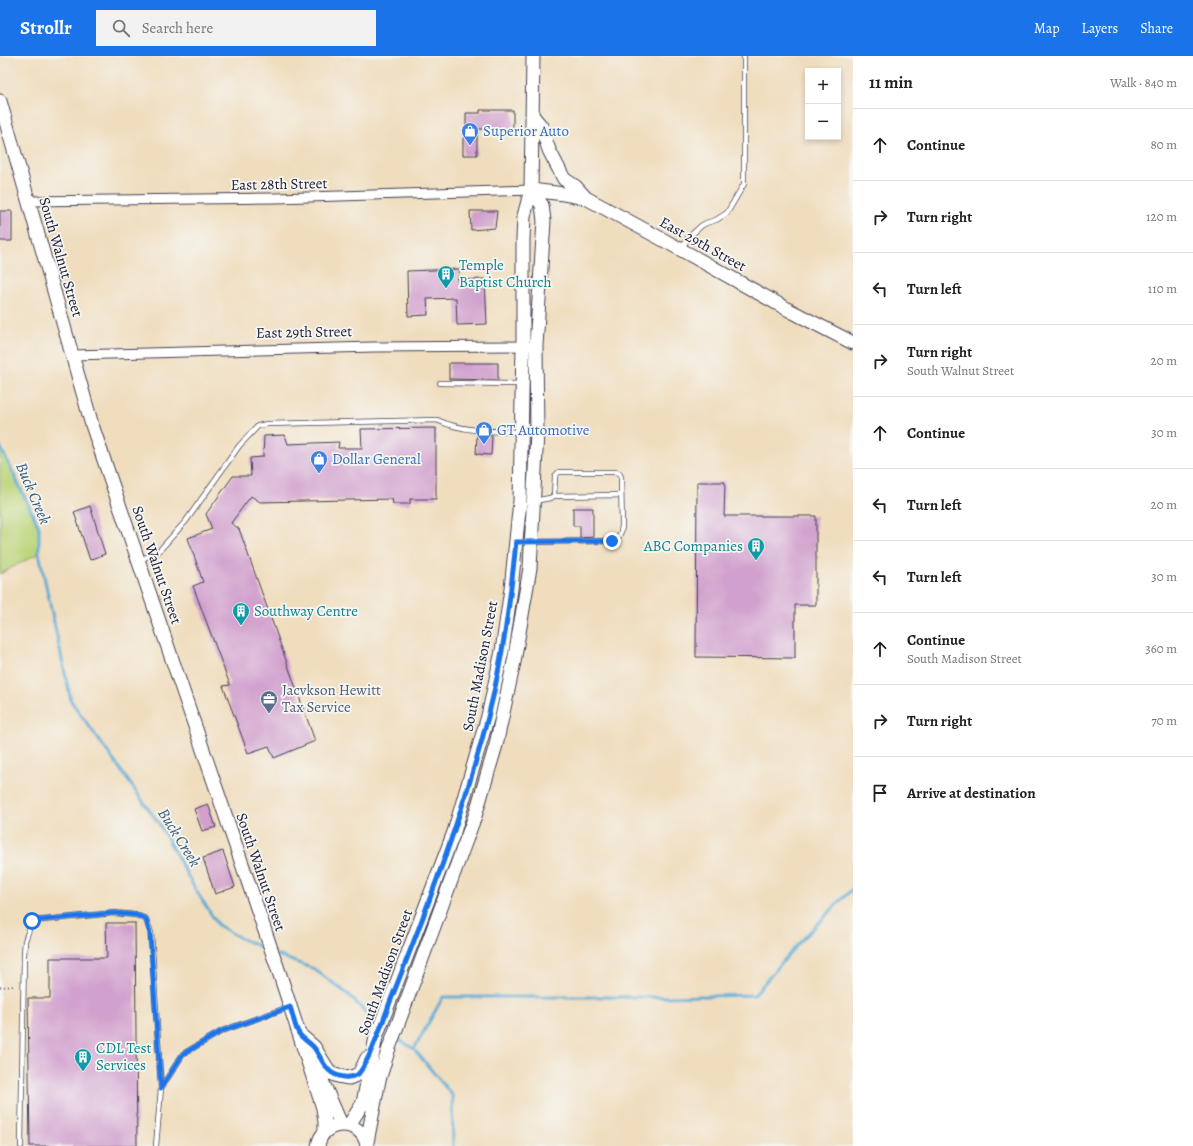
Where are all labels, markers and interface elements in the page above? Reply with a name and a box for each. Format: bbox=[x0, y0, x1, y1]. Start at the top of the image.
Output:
search box bbox=[96, 10, 376, 46]
text: Strollr bbox=[20, 15, 72, 41]
icon: search bbox=[110, 17, 132, 39]
text: Search here bbox=[142, 18, 213, 38]
text: Map bbox=[1034, 19, 1060, 38]
text: Layers bbox=[1082, 19, 1118, 38]
text: Share bbox=[1140, 19, 1173, 38]
map controls bbox=[805, 68, 841, 140]
button: + bbox=[805, 68, 841, 104]
text: 11 min bbox=[869, 71, 913, 94]
text: Walk · 840 m bbox=[1110, 74, 1177, 91]
button: − bbox=[805, 104, 841, 140]
shop icon: Superior Auto bbox=[460, 121, 480, 146]
place label: Superior Auto bbox=[483, 121, 569, 141]
icon: ahead bbox=[869, 134, 891, 156]
text: Continue bbox=[907, 135, 965, 155]
text: 80 m bbox=[1150, 136, 1177, 153]
street label: East 28th Street bbox=[230, 173, 328, 195]
street label: South Walnut Street bbox=[34, 195, 88, 319]
icon: right bbox=[869, 206, 891, 228]
text: Turn right bbox=[907, 207, 972, 227]
text: 120 m bbox=[1146, 208, 1177, 225]
street label: East 29th Street bbox=[656, 212, 750, 276]
place label: Temple Baptist Church bbox=[459, 255, 551, 292]
building icon: Temple Baptist Church bbox=[436, 264, 456, 289]
icon: left bbox=[869, 278, 891, 300]
text: Turn left bbox=[907, 279, 962, 299]
text: 110 m bbox=[1148, 280, 1177, 297]
street label: East 29th Street bbox=[256, 321, 352, 343]
text: Turn right bbox=[907, 342, 972, 362]
icon: right bbox=[869, 350, 891, 372]
text: 20 m bbox=[1151, 352, 1177, 369]
text: South Walnut Street bbox=[907, 362, 1014, 379]
shop icon: GT Automotive bbox=[474, 420, 494, 445]
place label: GT Automotive bbox=[497, 420, 590, 440]
icon: ahead bbox=[869, 422, 891, 444]
text: Continue bbox=[907, 423, 965, 443]
text: 30 m bbox=[1151, 424, 1177, 441]
shop icon: Dollar General bbox=[309, 449, 329, 474]
place label: Dollar General bbox=[332, 449, 421, 469]
water label: Buck Creek bbox=[10, 459, 56, 528]
icon: left bbox=[869, 494, 891, 516]
text: Turn left bbox=[907, 495, 962, 515]
text: 20 m bbox=[1151, 496, 1177, 513]
street label: South Walnut Street bbox=[127, 503, 187, 627]
route end bbox=[603, 532, 621, 550]
place label: ABC Companies bbox=[643, 536, 743, 556]
building icon: ABC Companies bbox=[746, 536, 766, 561]
icon: left bbox=[869, 566, 891, 588]
text: Turn left bbox=[907, 567, 962, 587]
text: 30 m bbox=[1151, 568, 1177, 585]
street label: South Madison Street bbox=[458, 599, 502, 733]
building icon: Southway Centre bbox=[231, 601, 251, 626]
place label: Southway Centre bbox=[254, 601, 358, 621]
text: Continue bbox=[907, 630, 965, 650]
icon: ahead bbox=[869, 638, 891, 660]
text: 360 m bbox=[1145, 640, 1177, 657]
text: South Madison Street bbox=[907, 650, 1022, 667]
place label: Jacvkson Hewitt Tax Service bbox=[282, 680, 381, 717]
office icon: Jacvkson Hewitt Tax Service bbox=[259, 689, 279, 714]
icon: right bbox=[869, 710, 891, 732]
text: Turn right bbox=[907, 711, 972, 731]
text: 70 m bbox=[1151, 712, 1177, 729]
icon: arrive bbox=[869, 782, 891, 804]
text: Arrive at destination bbox=[907, 783, 1036, 803]
water label: Buck Creek bbox=[152, 804, 206, 871]
street label: South Walnut Street bbox=[231, 810, 291, 934]
street label: South Madison Street bbox=[353, 906, 417, 1038]
route start bbox=[23, 912, 41, 930]
place label: CDL Test Services bbox=[96, 1038, 152, 1075]
building icon: CDL Test Services bbox=[73, 1047, 93, 1072]

